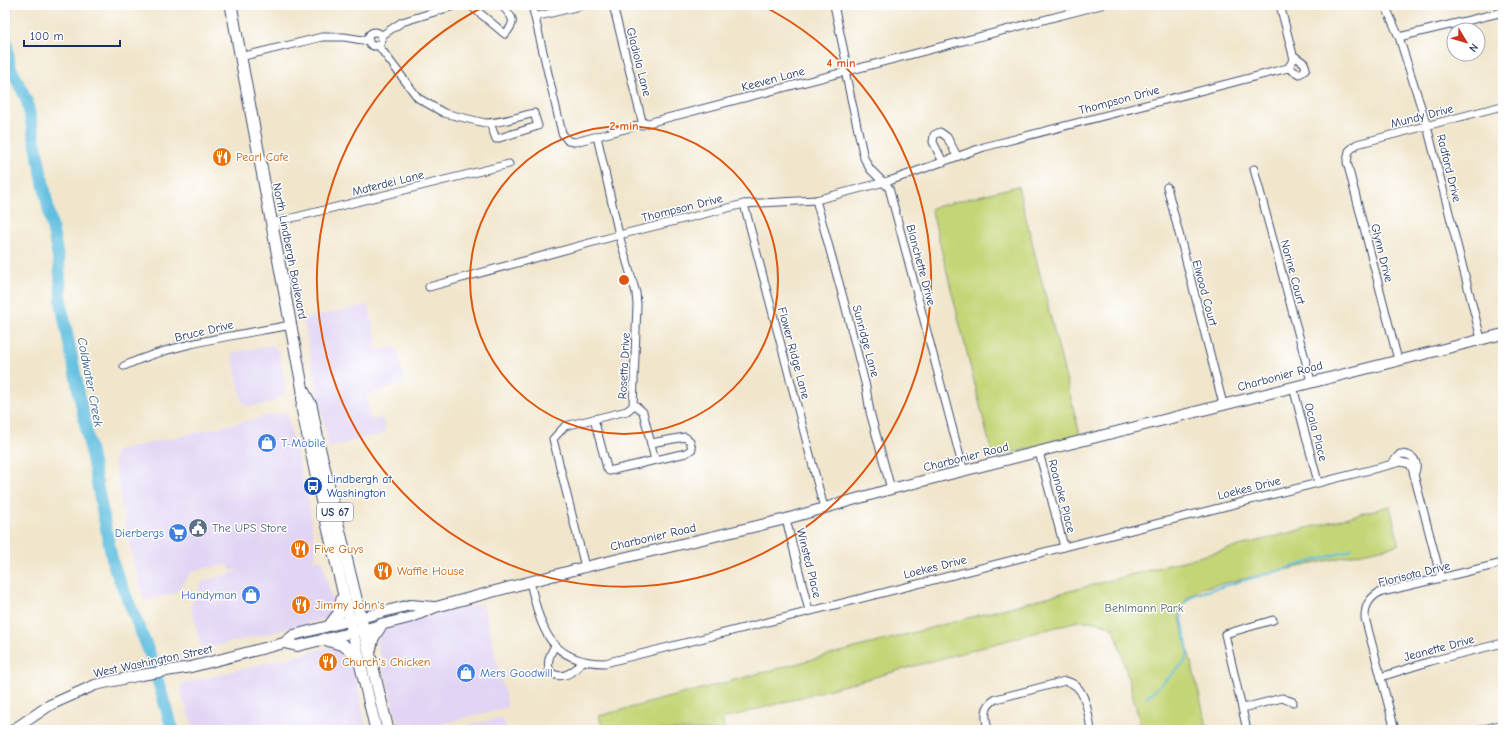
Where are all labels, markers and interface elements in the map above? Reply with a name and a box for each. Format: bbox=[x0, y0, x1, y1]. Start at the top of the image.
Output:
scale bar bbox=[24, 22, 120, 48]
north arrow bbox=[1446, 22, 1486, 62]
street label: Gladiola Lane bbox=[624, 26, 654, 98]
text: 100 m bbox=[30, 29, 63, 43]
text: N bbox=[1466, 41, 1481, 55]
text: 4 min bbox=[827, 56, 855, 70]
street label: Keeven Lane bbox=[740, 64, 806, 94]
street label: Thompson Drive bbox=[1077, 82, 1161, 118]
street label: Mundy Drive bbox=[1389, 101, 1455, 131]
text: 2 min bbox=[609, 119, 639, 133]
street label: Radford Drive bbox=[1434, 133, 1464, 203]
restaurant icon: Pearl Cafe bbox=[211, 146, 233, 168]
place label: Pearl Cafe bbox=[236, 150, 289, 164]
street label: Materdei Lane bbox=[351, 167, 425, 199]
street label: North Lindbergh Boulevard bbox=[270, 182, 310, 320]
street label: Thompson Drive bbox=[640, 191, 724, 225]
street label: Glynn Drive bbox=[1368, 222, 1396, 284]
street label: Blanchette Drive bbox=[903, 223, 939, 307]
street label: Norine Court bbox=[1278, 238, 1309, 306]
street label: Elwood Court bbox=[1189, 258, 1221, 328]
centre of rings bbox=[617, 273, 631, 287]
street label: Sunridge Lane bbox=[850, 303, 882, 379]
street label: Flower Ridge Lane bbox=[775, 305, 813, 401]
street label: Bruce Drive bbox=[173, 317, 235, 345]
street label: Rosetta Drive bbox=[615, 332, 633, 400]
water label: Coldwater Creek bbox=[74, 336, 107, 429]
street label: Charbonier Road bbox=[1236, 358, 1324, 394]
street label: Ocala Place bbox=[1301, 401, 1331, 463]
shop icon: T-Mobile bbox=[256, 432, 278, 454]
place label: T-Mobile bbox=[281, 436, 325, 450]
street label: Charbonier Road bbox=[922, 440, 1010, 474]
street label: Roanoke Place bbox=[1045, 458, 1079, 534]
place label: Lindbergh at Washington bbox=[327, 472, 393, 500]
street label: Loekes Drive bbox=[1216, 473, 1282, 503]
bus stop icon: Lindbergh at Washington bbox=[302, 475, 324, 497]
road number: US 67 bbox=[317, 503, 353, 521]
public building icon: The UPS Store bbox=[187, 517, 209, 539]
street label: Charbonier Road bbox=[609, 520, 697, 554]
place label: The UPS Store bbox=[212, 521, 287, 535]
supermarket icon: Dierbergs bbox=[167, 522, 189, 544]
place label: Dierbergs bbox=[115, 526, 164, 540]
street label: Winsted Place bbox=[794, 527, 824, 599]
restaurant icon: Five Guys bbox=[289, 538, 311, 560]
place label: Five Guys bbox=[314, 542, 364, 556]
street label: Loekes Drive bbox=[902, 552, 968, 582]
street label: Florisota Drive bbox=[1377, 558, 1451, 590]
restaurant icon: Waffle House bbox=[372, 560, 394, 582]
place label: Waffle House bbox=[397, 564, 464, 578]
shop icon: Handyman bbox=[240, 584, 262, 606]
place label: Handyman bbox=[181, 588, 237, 602]
restaurant icon: Jimmy John's bbox=[290, 594, 312, 616]
place label: Jimmy John's bbox=[315, 598, 385, 612]
park label: Behlmann Park bbox=[1105, 601, 1184, 615]
street label: Jeanette Drive bbox=[1402, 632, 1476, 664]
street label: West Washington Street bbox=[92, 641, 214, 680]
restaurant icon: Church's Chicken bbox=[317, 651, 339, 673]
place label: Church's Chicken bbox=[342, 655, 430, 669]
shop icon: Mers Goodwill bbox=[455, 662, 477, 684]
place label: Mers Goodwill bbox=[480, 666, 553, 680]

